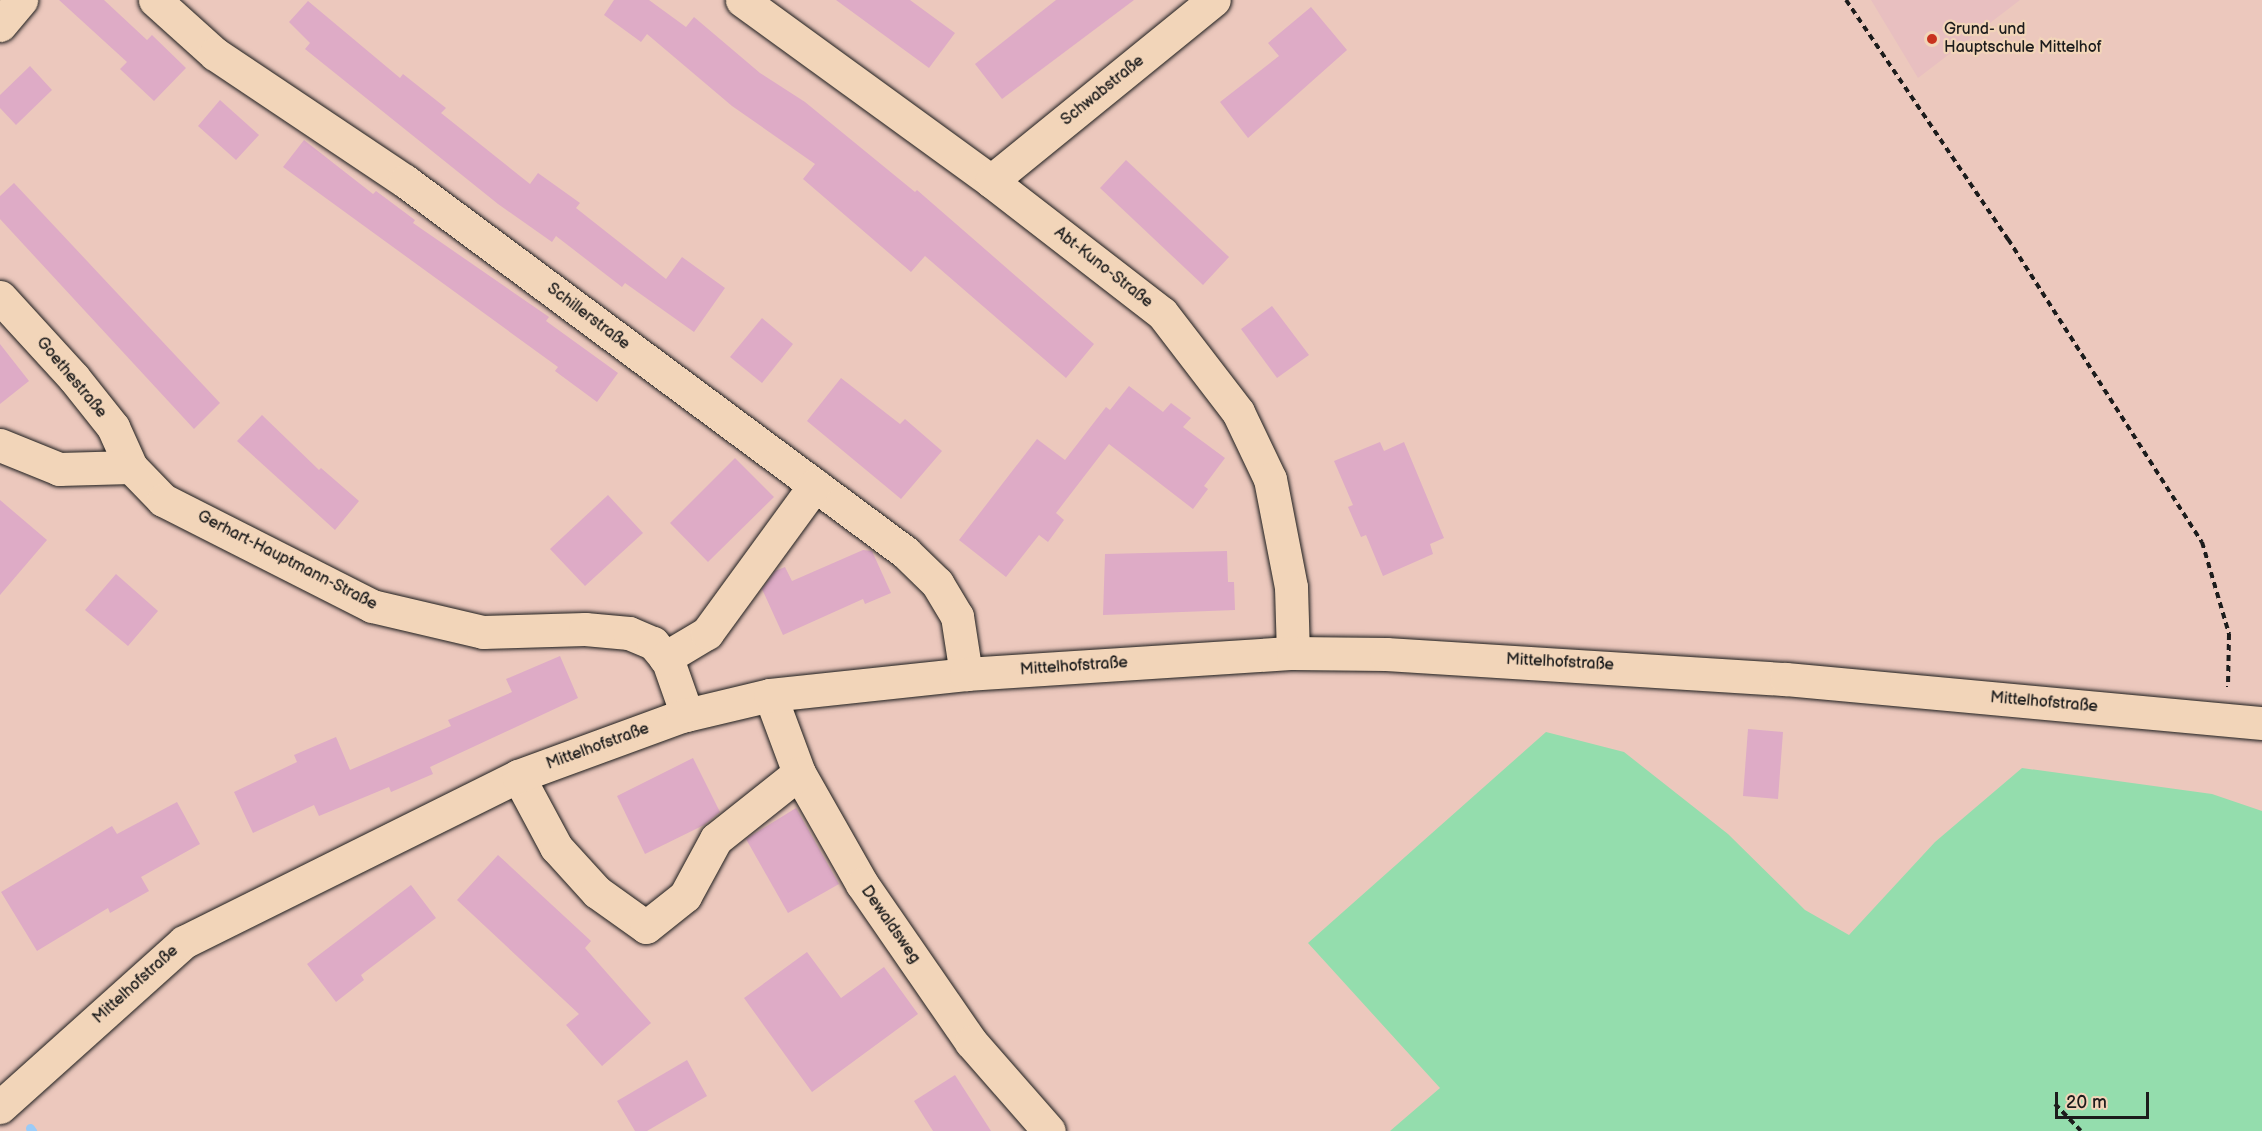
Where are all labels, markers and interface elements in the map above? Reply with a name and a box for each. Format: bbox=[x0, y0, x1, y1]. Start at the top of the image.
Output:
place label: Grund- und Hauptschule Mittelhof bbox=[1944, 20, 2102, 58]
marker: Grund- und Hauptschule Mittelhof bbox=[1925, 32, 1939, 46]
street label: Schwabstraße bbox=[1058, 52, 1148, 130]
street label: Abt-Kuno-Straße bbox=[1050, 224, 1156, 312]
street label: Schillerstraße bbox=[543, 280, 633, 354]
street label: Goethestraße bbox=[32, 334, 110, 422]
street label: Gerhart-Hauptmann-Straße bbox=[194, 507, 380, 615]
street label: Mittelhofstraße bbox=[1506, 651, 1614, 675]
street label: Mittelhofstraße bbox=[1019, 654, 1129, 680]
street label: Mittelhofstraße bbox=[1989, 689, 2099, 717]
street label: Mittelhofstraße bbox=[544, 719, 652, 775]
street label: Dewaldsweg bbox=[856, 882, 924, 968]
street label: Mittelhofstraße bbox=[89, 942, 183, 1028]
scale bar bbox=[2058, 1080, 2152, 1118]
text: 20 m bbox=[2066, 1092, 2107, 1113]

